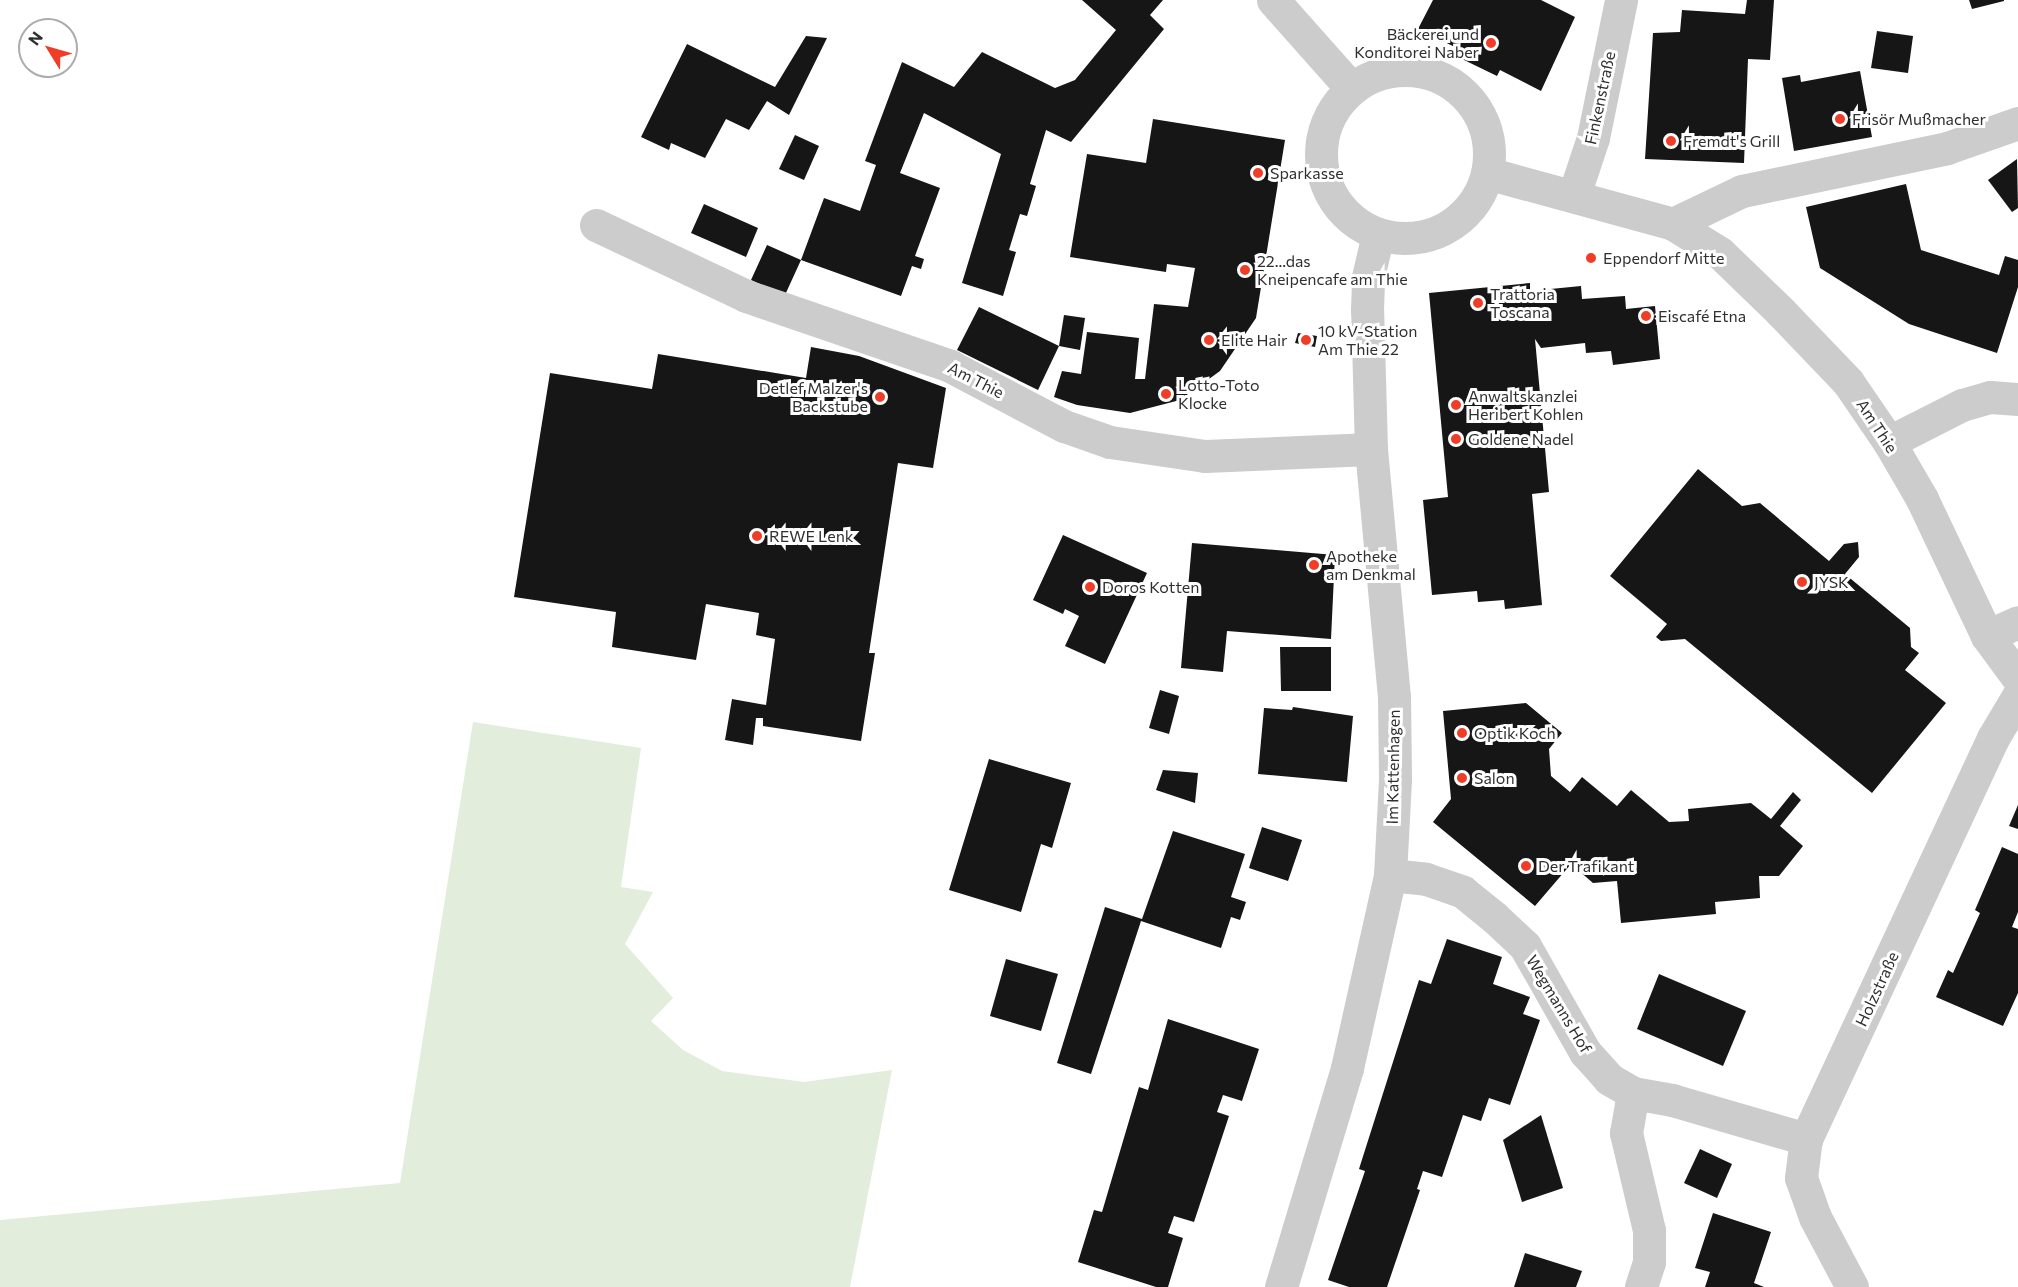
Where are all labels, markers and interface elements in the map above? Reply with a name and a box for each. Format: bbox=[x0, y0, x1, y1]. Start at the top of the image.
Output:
north arrow bbox=[18, 18, 78, 78]
place label: Bäckerei und Konditorei Naber bbox=[1354, 24, 1479, 62]
text: N bbox=[24, 28, 46, 49]
marker: Bäckerei und Konditorei Naber bbox=[1484, 36, 1498, 50]
street label: Finkenstraße bbox=[1581, 50, 1619, 146]
place label: Frisör Mußmacher bbox=[1852, 109, 1986, 129]
marker: Frisör Mußmacher bbox=[1833, 112, 1847, 126]
place label: Fremdt's Grill bbox=[1683, 131, 1780, 151]
marker: Fremdt's Grill bbox=[1664, 134, 1678, 148]
place label: Sparkasse bbox=[1270, 163, 1344, 183]
marker: Sparkasse bbox=[1251, 166, 1265, 180]
place label: Eppendorf Mitte bbox=[1603, 248, 1724, 268]
place label: 22...das Kneipencafe am Thie bbox=[1257, 251, 1408, 289]
marker: Eppendorf Mitte bbox=[1584, 251, 1598, 265]
marker: 22...das Kneipencafe am Thie bbox=[1238, 263, 1252, 277]
place label: Trattoria Toscana bbox=[1490, 284, 1555, 322]
marker: Trattoria Toscana bbox=[1471, 296, 1485, 310]
place label: Eiscafé Etna bbox=[1658, 306, 1746, 326]
marker: Eiscafé Etna bbox=[1639, 309, 1653, 323]
place label: 10 kV-Station Am Thie 22 bbox=[1318, 321, 1417, 359]
place label: Elite Hair bbox=[1221, 330, 1287, 350]
marker: Elite Hair bbox=[1202, 333, 1216, 347]
marker: 10 kV-Station Am Thie 22 bbox=[1299, 333, 1313, 347]
street label: Am Thie bbox=[945, 358, 1007, 402]
place label: Lotto-Toto Klocke bbox=[1178, 375, 1259, 413]
place label: Detlef Malzer's Backstube bbox=[759, 378, 868, 416]
place label: Anwaltskanzlei Heribert Kohlen bbox=[1468, 386, 1583, 424]
marker: Lotto-Toto Klocke bbox=[1159, 387, 1173, 401]
marker: Detlef Malzer's Backstube bbox=[873, 390, 887, 404]
street label: Am Thie bbox=[1853, 396, 1901, 456]
marker: Anwaltskanzlei Heribert Kohlen bbox=[1449, 398, 1463, 412]
place label: Goldene Nadel bbox=[1468, 429, 1574, 449]
marker: Goldene Nadel bbox=[1449, 432, 1463, 446]
place label: REWE Lenk bbox=[769, 526, 854, 546]
marker: REWE Lenk bbox=[750, 529, 764, 543]
place label: Apotheke am Denkmal bbox=[1326, 546, 1416, 584]
marker: Apotheke am Denkmal bbox=[1307, 558, 1321, 572]
place label: JYSK bbox=[1814, 572, 1849, 592]
marker: JYSK bbox=[1795, 575, 1809, 589]
place label: Doros Kotten bbox=[1102, 577, 1199, 597]
marker: Doros Kotten bbox=[1083, 580, 1097, 594]
street label: Im Kattenhagen bbox=[1382, 709, 1404, 825]
place label: Optik Koch bbox=[1474, 723, 1556, 743]
marker: Optik Koch bbox=[1455, 726, 1469, 740]
place label: Salon bbox=[1474, 768, 1515, 788]
marker: Salon bbox=[1455, 771, 1469, 785]
place label: Der Trafikant bbox=[1538, 856, 1634, 876]
marker: Der Trafikant bbox=[1519, 859, 1533, 873]
street label: Holzstraße bbox=[1851, 949, 1903, 1029]
street label: Wegmanns Hof bbox=[1522, 951, 1596, 1057]

